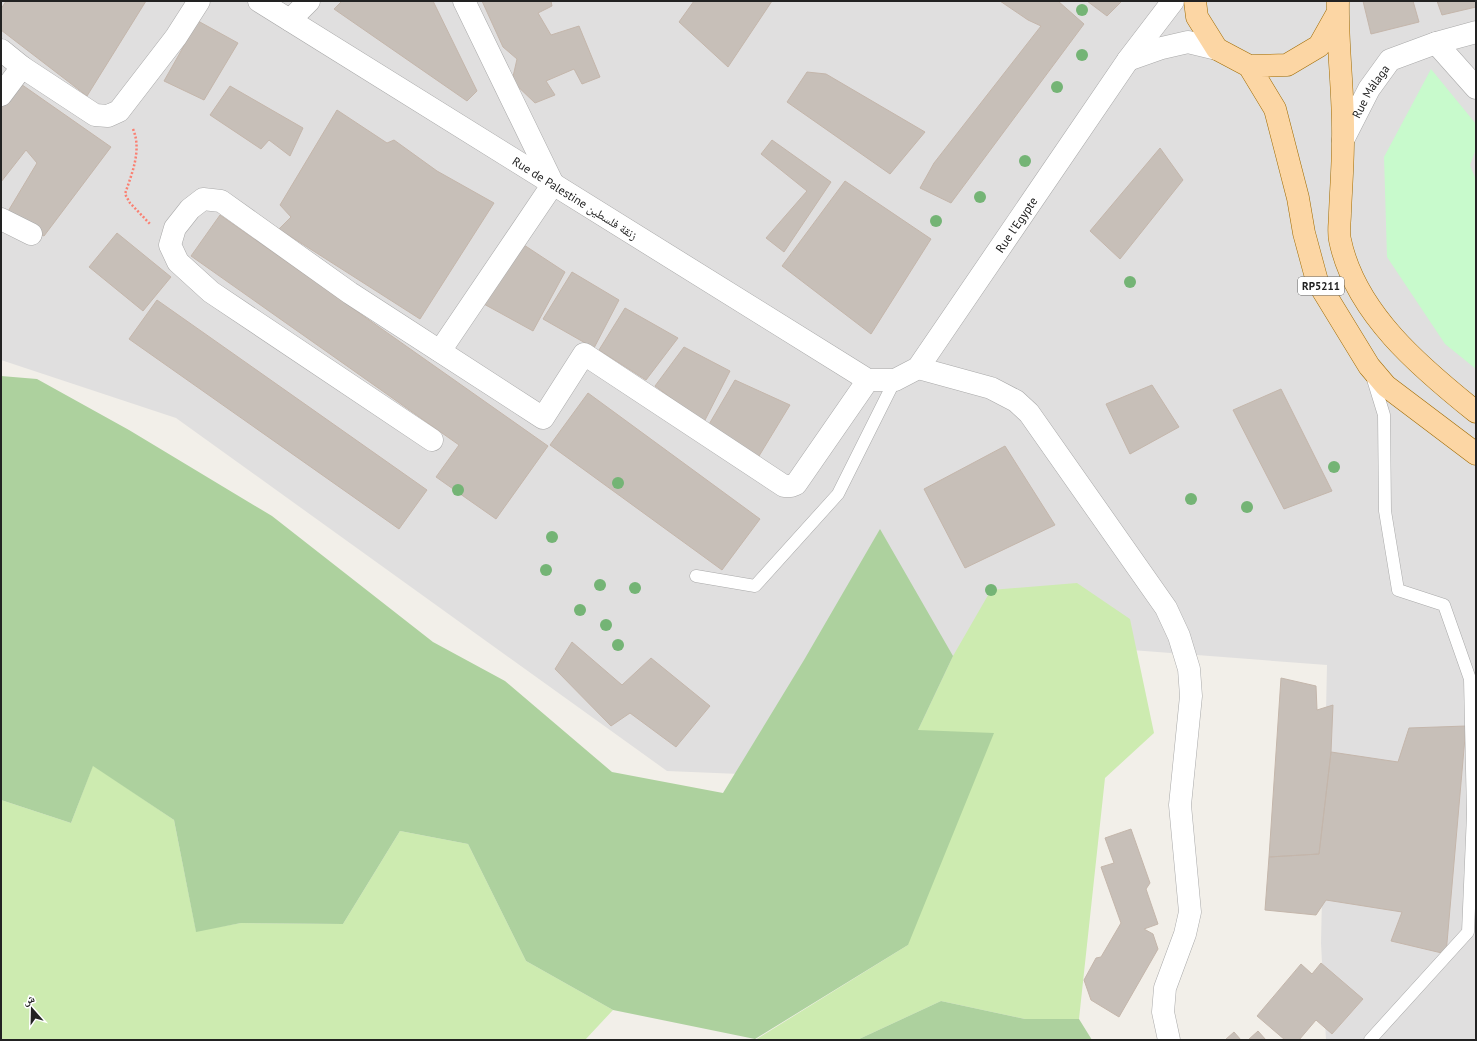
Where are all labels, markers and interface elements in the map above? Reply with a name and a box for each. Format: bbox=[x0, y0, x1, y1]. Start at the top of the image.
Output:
street label: Rue Málaga bbox=[1348, 61, 1392, 120]
street label: Rue de Palestine زنقة فلسطين bbox=[510, 153, 641, 243]
street label: Rue l'Egypte bbox=[992, 194, 1040, 255]
road number: RP5211 bbox=[1298, 277, 1344, 295]
north arrow bbox=[12, 989, 52, 1029]
text: ش bbox=[21, 991, 37, 1009]

